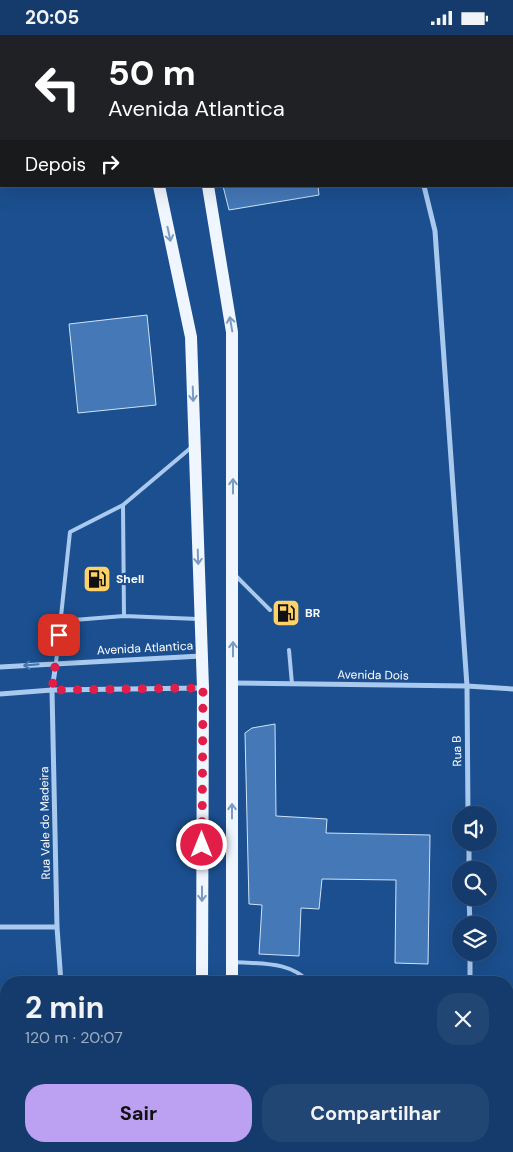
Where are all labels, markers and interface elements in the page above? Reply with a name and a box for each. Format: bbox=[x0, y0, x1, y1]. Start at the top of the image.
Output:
text: 20:05 bbox=[25, 5, 79, 30]
text: 50 m bbox=[108, 50, 196, 96]
icon: left bbox=[25, 55, 90, 120]
text: Avenida Atlantica bbox=[108, 94, 285, 123]
icon: right bbox=[96, 150, 124, 178]
text: Depois bbox=[25, 152, 86, 177]
one-way arrow bbox=[165, 226, 174, 242]
one-way arrow bbox=[226, 316, 236, 332]
one-way arrow bbox=[188, 386, 197, 402]
one-way arrow bbox=[228, 479, 238, 495]
one-way arrow bbox=[194, 548, 203, 564]
fuel station icon: Shell bbox=[82, 564, 112, 594]
place label: Shell bbox=[116, 571, 144, 587]
fuel station icon: BR bbox=[271, 598, 301, 628]
place label: BR bbox=[305, 605, 321, 621]
pin bbox=[38, 614, 80, 656]
icon: arrive bbox=[45, 621, 73, 649]
street label: Avenida Atlantica bbox=[96, 637, 194, 659]
one-way arrow bbox=[228, 641, 238, 658]
one-way arrow bbox=[23, 660, 39, 669]
street label: Avenida Dois bbox=[337, 666, 409, 684]
street label: Rua B bbox=[449, 735, 465, 767]
street label: Rua Vale do Madeira bbox=[36, 766, 54, 880]
one-way arrow bbox=[227, 804, 237, 820]
map controls bbox=[452, 806, 497, 961]
button: sound bbox=[452, 806, 497, 851]
position arrow bbox=[175, 818, 227, 870]
button: search bbox=[452, 861, 497, 906]
one-way arrow bbox=[197, 886, 207, 902]
button: layers bbox=[452, 916, 497, 961]
text: 2 min bbox=[25, 988, 104, 1027]
button: close bbox=[437, 993, 489, 1045]
text: 120 m · 20:07 bbox=[25, 1027, 123, 1048]
button: Sair bbox=[25, 1084, 252, 1142]
button: Compartilhar bbox=[262, 1084, 489, 1142]

